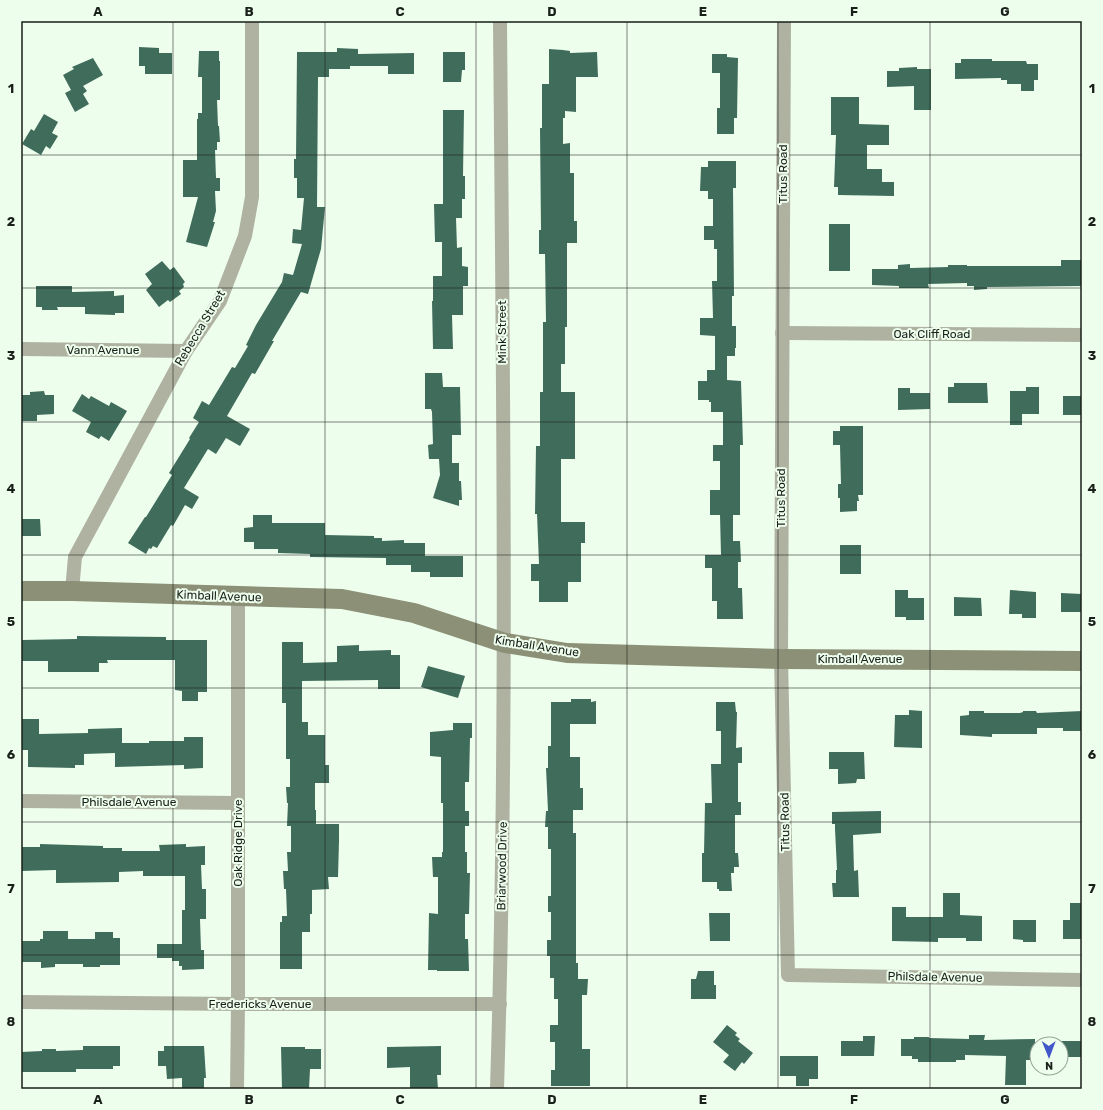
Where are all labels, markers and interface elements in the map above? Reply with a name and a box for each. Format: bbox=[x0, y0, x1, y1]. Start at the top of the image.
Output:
text: A bbox=[93, 4, 103, 19]
text: B bbox=[244, 4, 254, 19]
text: C bbox=[395, 4, 405, 19]
text: D bbox=[547, 4, 557, 19]
text: E bbox=[699, 4, 707, 19]
text: F bbox=[850, 4, 858, 19]
text: G bbox=[1000, 4, 1010, 19]
text: 1 bbox=[8, 81, 14, 96]
text: 1 bbox=[1089, 81, 1095, 96]
street label: Titus Road bbox=[776, 144, 790, 204]
text: 2 bbox=[7, 214, 15, 229]
text: 2 bbox=[1088, 214, 1096, 229]
street label: Rebecca Street bbox=[172, 287, 228, 368]
street label: Mink Street bbox=[495, 300, 509, 364]
street label: Oak Cliff Road bbox=[894, 327, 970, 341]
street label: Vann Avenue bbox=[66, 343, 140, 357]
text: 3 bbox=[7, 348, 16, 363]
text: 3 bbox=[1088, 348, 1097, 363]
street label: Titus Road bbox=[774, 468, 788, 528]
text: 4 bbox=[7, 481, 16, 496]
text: 4 bbox=[1088, 481, 1097, 496]
street label: Kimball Avenue bbox=[176, 588, 262, 604]
text: 5 bbox=[7, 614, 15, 629]
text: 5 bbox=[1088, 614, 1096, 629]
street label: Kimball Avenue bbox=[494, 632, 580, 660]
street label: Kimball Avenue bbox=[817, 652, 903, 666]
text: 6 bbox=[7, 747, 16, 762]
text: 6 bbox=[1088, 747, 1097, 762]
street label: Titus Road bbox=[777, 792, 793, 852]
street label: Philsdale Avenue bbox=[81, 795, 177, 809]
street label: Oak Ridge Drive bbox=[231, 799, 245, 887]
street label: Briarwood Drive bbox=[494, 821, 510, 911]
text: 7 bbox=[7, 881, 15, 896]
text: 7 bbox=[1088, 881, 1096, 896]
street label: Philsdale Avenue bbox=[887, 969, 983, 985]
street label: Fredericks Avenue bbox=[209, 997, 312, 1011]
text: 8 bbox=[7, 1014, 16, 1029]
text: 8 bbox=[1088, 1014, 1097, 1029]
north arrow bbox=[1029, 1036, 1069, 1076]
text: N bbox=[1045, 1059, 1053, 1072]
text: A bbox=[93, 1092, 103, 1107]
text: B bbox=[244, 1092, 254, 1107]
text: C bbox=[395, 1092, 405, 1107]
text: D bbox=[547, 1092, 557, 1107]
text: E bbox=[699, 1092, 707, 1107]
text: F bbox=[850, 1092, 858, 1107]
text: G bbox=[1000, 1092, 1010, 1107]

